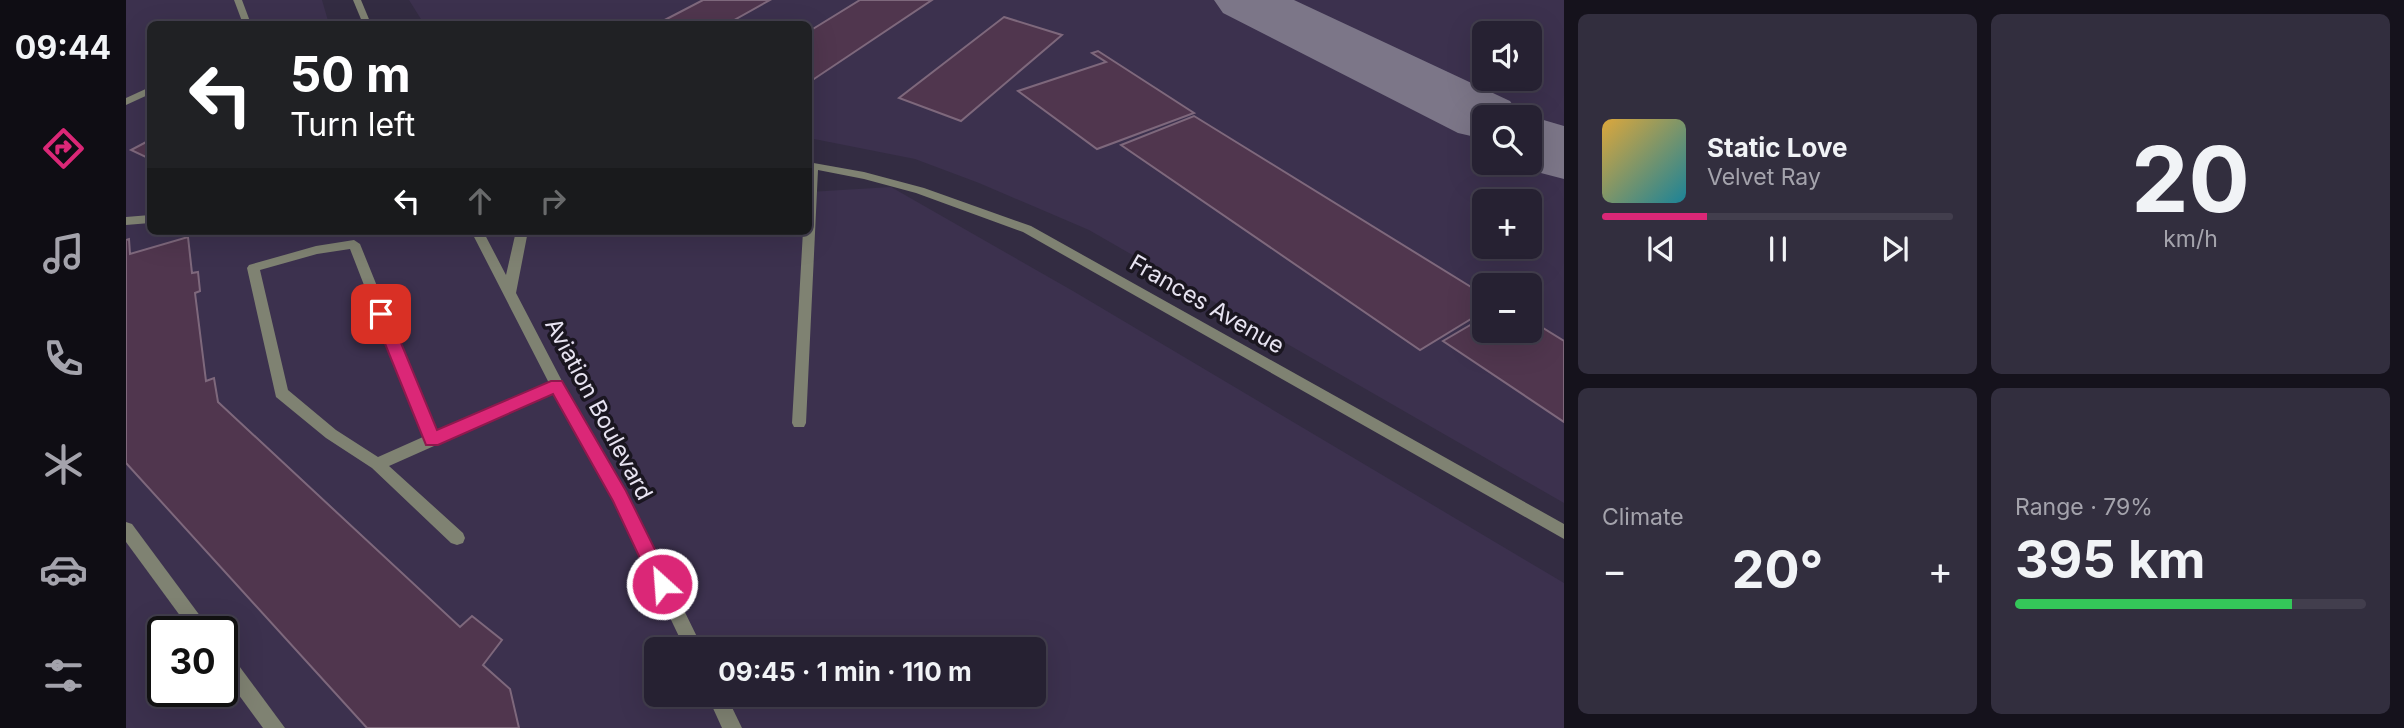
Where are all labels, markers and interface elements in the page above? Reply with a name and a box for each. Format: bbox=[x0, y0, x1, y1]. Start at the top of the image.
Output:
map controls bbox=[1472, 21, 1542, 343]
button: sound bbox=[1472, 21, 1542, 91]
text: 09:44 bbox=[15, 28, 111, 67]
text: 50 m bbox=[290, 45, 411, 104]
icon: left bbox=[175, 49, 266, 140]
text: Turn left bbox=[290, 105, 415, 144]
button: search bbox=[1472, 105, 1542, 175]
icon: directions bbox=[39, 124, 88, 173]
text: 20 bbox=[2131, 124, 2250, 234]
text: Static Love bbox=[1707, 132, 1848, 163]
text: Velvet Ray bbox=[1707, 163, 1821, 191]
icon: left bbox=[388, 182, 426, 220]
icon: ahead bbox=[461, 182, 499, 220]
icon: right bbox=[534, 182, 572, 220]
button: + bbox=[1472, 189, 1542, 259]
text: km/h bbox=[2163, 225, 2218, 253]
icon: music bbox=[39, 229, 88, 278]
icon: previous bbox=[1642, 230, 1680, 268]
icon: pause bbox=[1759, 230, 1797, 268]
icon: next bbox=[1876, 230, 1914, 268]
street label: Frances Avenue bbox=[1125, 248, 1289, 360]
button: − bbox=[1472, 273, 1542, 343]
pin bbox=[351, 284, 411, 344]
icon: arrive bbox=[362, 295, 400, 333]
street label: Aviation Boulevard bbox=[539, 313, 659, 505]
icon: phone bbox=[39, 334, 88, 383]
icon: climate bbox=[39, 440, 88, 489]
text: Range · 79% bbox=[2015, 493, 2153, 521]
text: Climate bbox=[1602, 503, 1684, 531]
text: 395 km bbox=[2015, 528, 2206, 591]
text: 20° bbox=[1732, 538, 1823, 601]
icon: car bbox=[39, 545, 88, 594]
position arrow bbox=[625, 547, 699, 621]
text: − bbox=[1602, 547, 1627, 593]
text: + bbox=[1928, 547, 1953, 593]
speed limit sign: 30 bbox=[147, 616, 238, 707]
icon: filters bbox=[39, 651, 88, 700]
text: 09:45 · 1 min · 110 m bbox=[718, 656, 972, 687]

